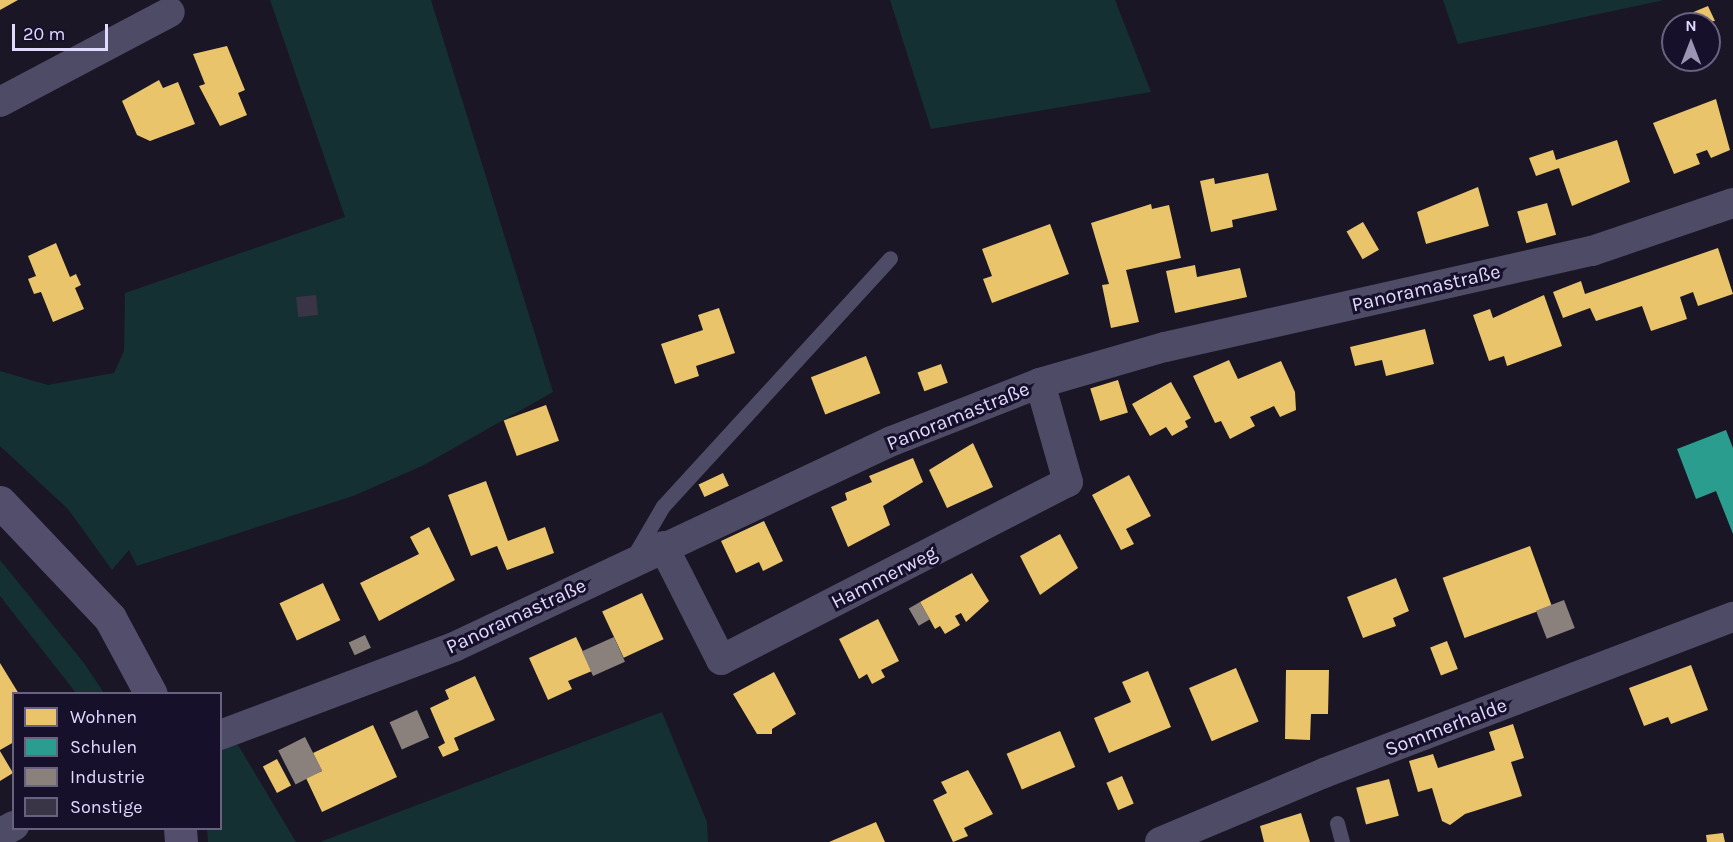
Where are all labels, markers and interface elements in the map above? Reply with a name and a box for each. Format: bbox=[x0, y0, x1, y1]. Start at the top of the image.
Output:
scale bar bbox=[15, 12, 111, 50]
north arrow bbox=[1661, 12, 1721, 72]
text: N bbox=[1685, 16, 1697, 35]
text: 20 m bbox=[23, 23, 65, 45]
street label: Panoramastraße bbox=[1349, 259, 1503, 317]
street label: Panoramastraße bbox=[883, 376, 1033, 456]
street label: Hammerweg bbox=[827, 540, 941, 614]
street label: Panoramastraße bbox=[442, 573, 590, 659]
legend bbox=[12, 692, 222, 830]
street label: Sommerhalde bbox=[1382, 693, 1510, 761]
text: Wohnen bbox=[70, 706, 137, 728]
text: Schulen bbox=[70, 736, 137, 758]
text: Industrie bbox=[70, 766, 145, 788]
text: Sonstige bbox=[70, 796, 143, 818]

